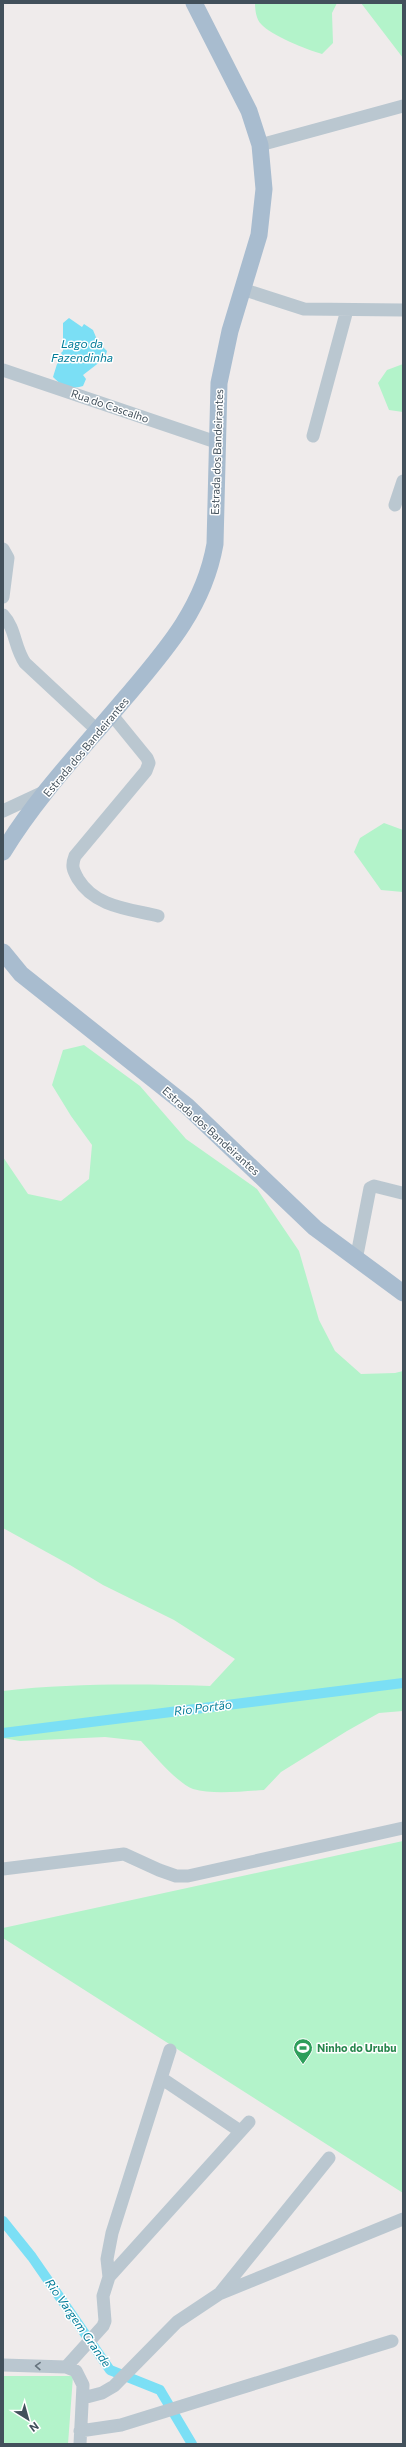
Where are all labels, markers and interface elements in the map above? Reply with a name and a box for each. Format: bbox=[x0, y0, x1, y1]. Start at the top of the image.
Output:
water label: Lago da Fazendinha bbox=[51, 336, 113, 364]
street label: Rua do Cascalho bbox=[70, 386, 151, 425]
street label: Estrada dos Bandeirantes bbox=[208, 389, 225, 515]
street label: Estrada dos Bandeirantes bbox=[40, 694, 131, 799]
street label: Estrada dos Bandeirantes bbox=[160, 1084, 262, 1178]
water label: Rio Portão bbox=[173, 1697, 233, 1718]
sports icon: Ninho do Urubu bbox=[292, 2037, 314, 2065]
place label: Ninho do Urubu bbox=[317, 2041, 396, 2054]
water label: Rio Vargem Grande bbox=[43, 2276, 115, 2370]
one-way arrow bbox=[35, 2362, 41, 2370]
north arrow bbox=[8, 2399, 48, 2439]
text: N bbox=[27, 2420, 42, 2435]

